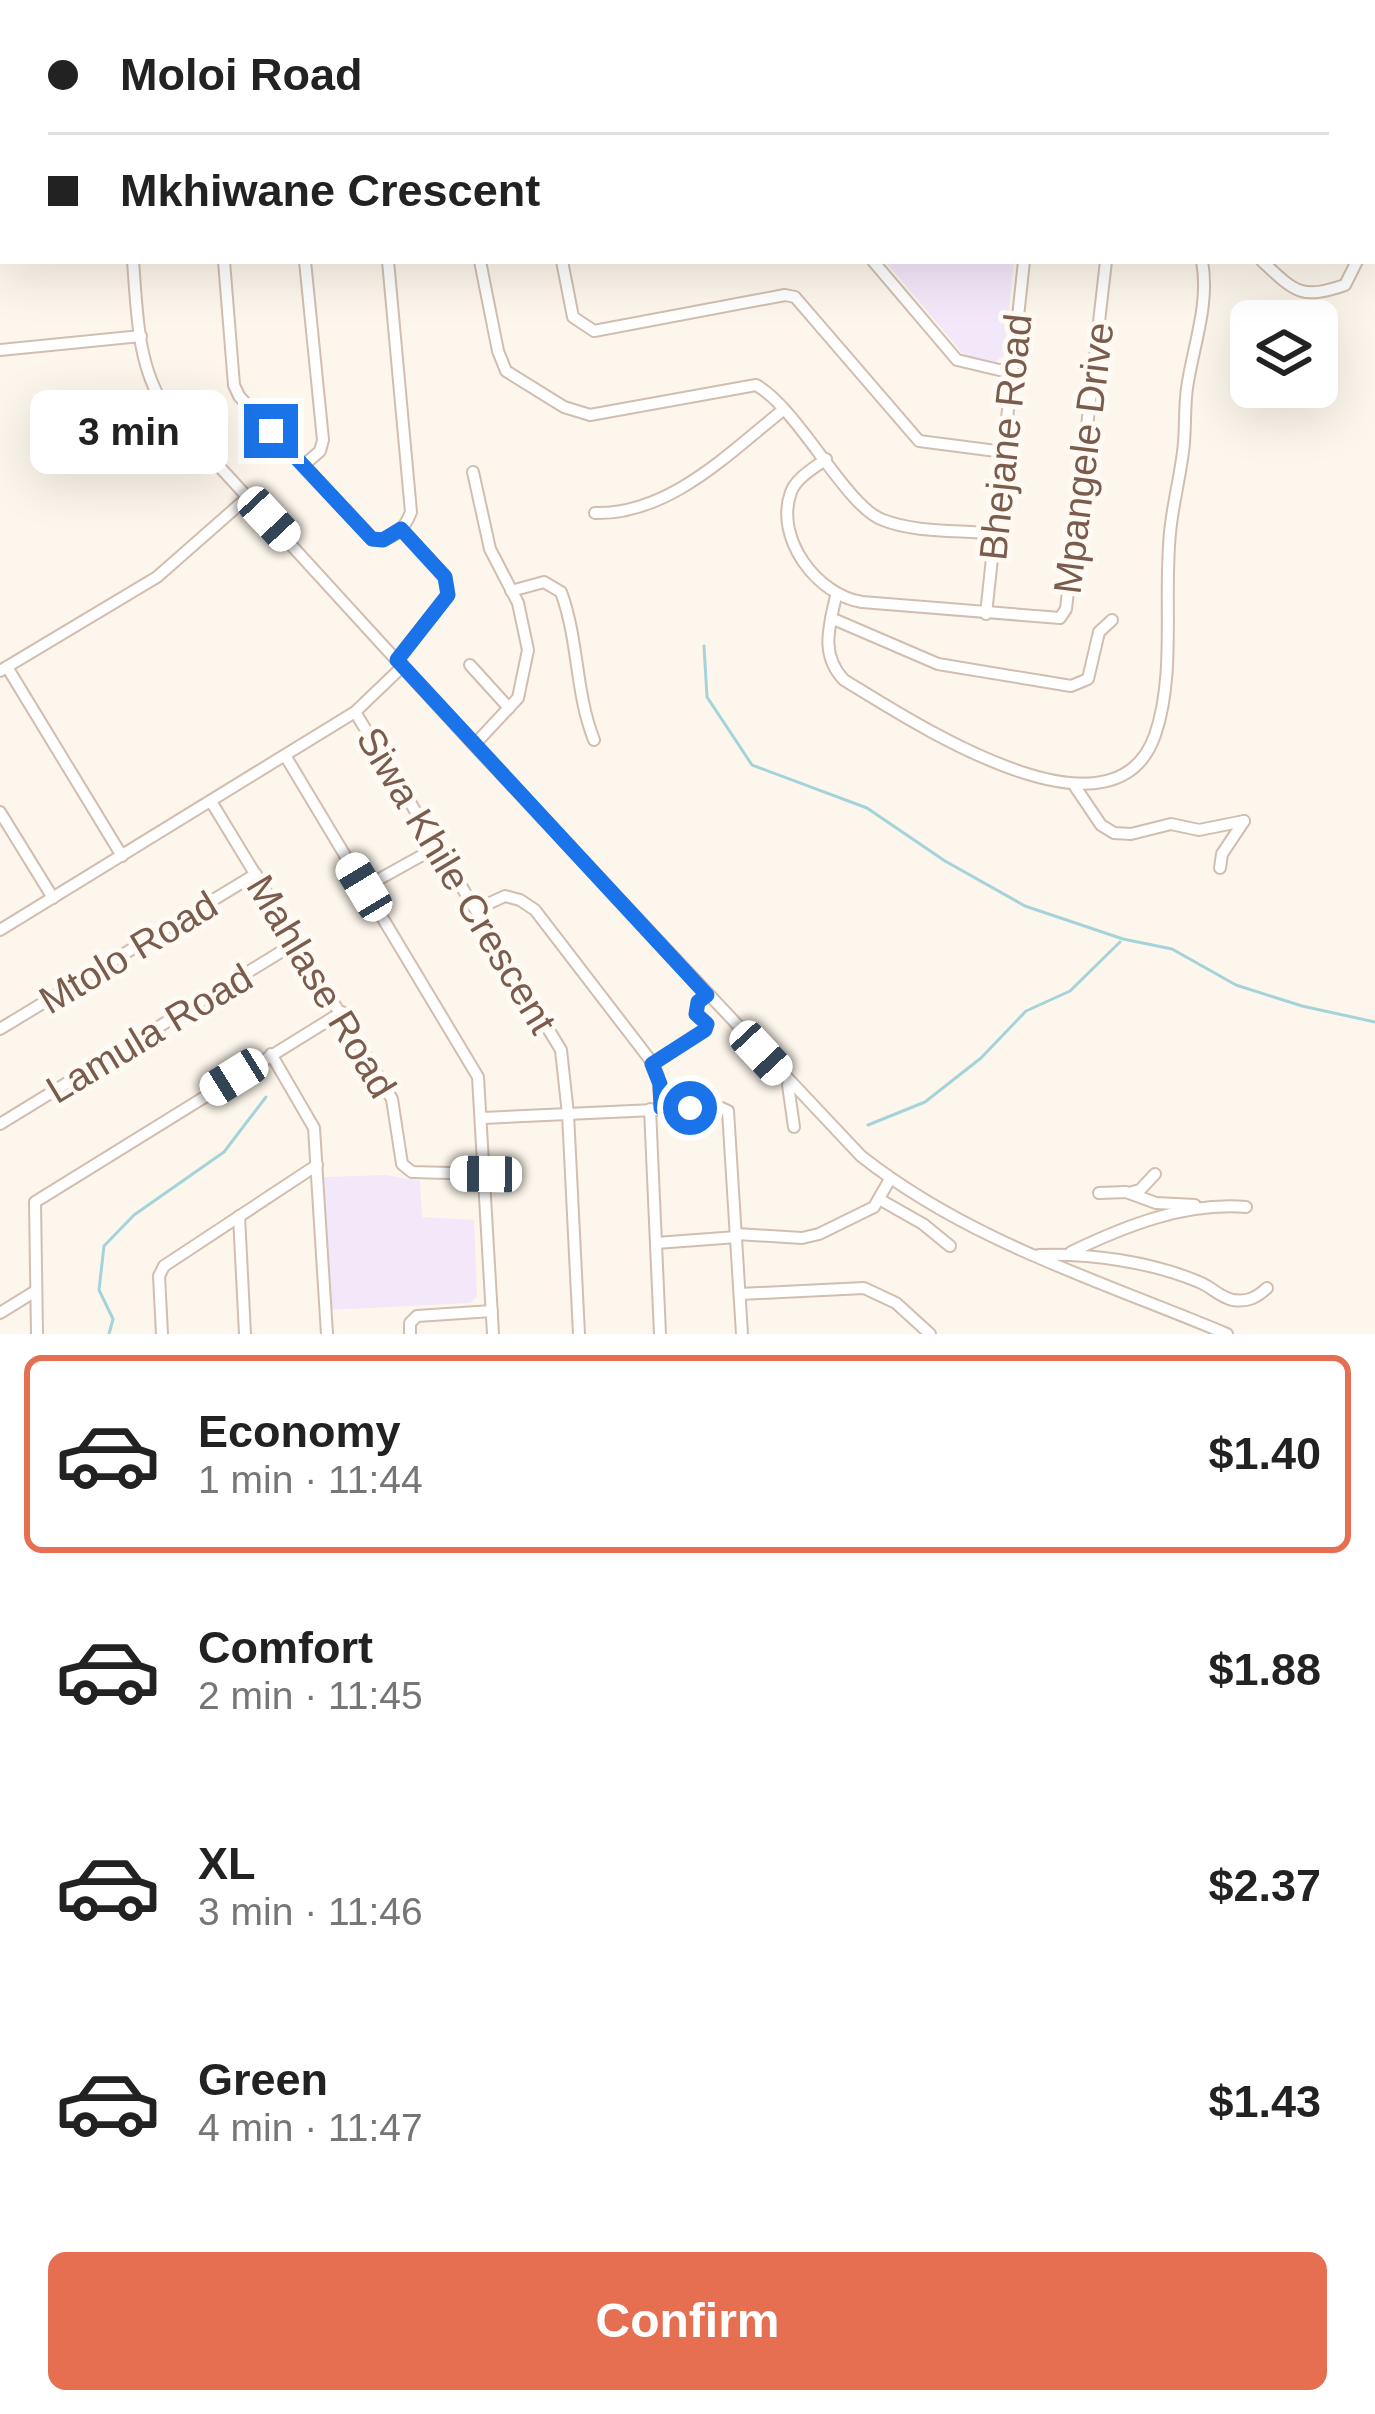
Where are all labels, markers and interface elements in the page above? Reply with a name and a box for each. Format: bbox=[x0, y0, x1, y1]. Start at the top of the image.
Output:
text: Moloi Road bbox=[120, 49, 362, 100]
text: Mkhiwane Crescent bbox=[120, 165, 540, 216]
map controls bbox=[1230, 300, 1338, 408]
button: layers bbox=[1230, 300, 1338, 408]
street label: Bhejane Road bbox=[971, 312, 1040, 562]
street label: Mpangele Drive bbox=[1046, 320, 1121, 596]
callout: 3 min bbox=[31, 389, 229, 473]
route end bbox=[244, 404, 298, 458]
text: 3 min bbox=[78, 410, 180, 453]
car bbox=[231, 480, 307, 558]
street label: Siwa Khile Crescent bbox=[348, 720, 565, 1041]
car bbox=[330, 847, 398, 927]
street label: Mahlase Road bbox=[238, 867, 405, 1105]
street label: Mtolo Road bbox=[32, 883, 225, 1022]
street label: Lamula Road bbox=[39, 955, 260, 1112]
car bbox=[723, 1014, 799, 1092]
car bbox=[194, 1043, 274, 1111]
route start bbox=[663, 1081, 717, 1135]
car bbox=[450, 1155, 522, 1193]
icon: car bbox=[54, 1400, 162, 1508]
text: Economy bbox=[198, 1406, 401, 1457]
text: $1.40 bbox=[1208, 1428, 1321, 1479]
text: 1 min · 11:44 bbox=[198, 1458, 423, 1501]
icon: car bbox=[54, 1616, 162, 1724]
text: Comfort bbox=[198, 1622, 373, 1673]
text: $1.88 bbox=[1208, 1644, 1321, 1695]
text: 2 min · 11:45 bbox=[198, 1674, 423, 1717]
icon: car bbox=[54, 1832, 162, 1940]
text: XL bbox=[198, 1838, 256, 1889]
text: $2.37 bbox=[1208, 1860, 1321, 1911]
text: 3 min · 11:46 bbox=[198, 1890, 423, 1933]
icon: car bbox=[54, 2048, 162, 2156]
text: Green bbox=[198, 2054, 328, 2105]
text: $1.43 bbox=[1208, 2076, 1321, 2127]
text: 4 min · 11:47 bbox=[198, 2106, 423, 2149]
button: Confirm bbox=[48, 2252, 1327, 2390]

